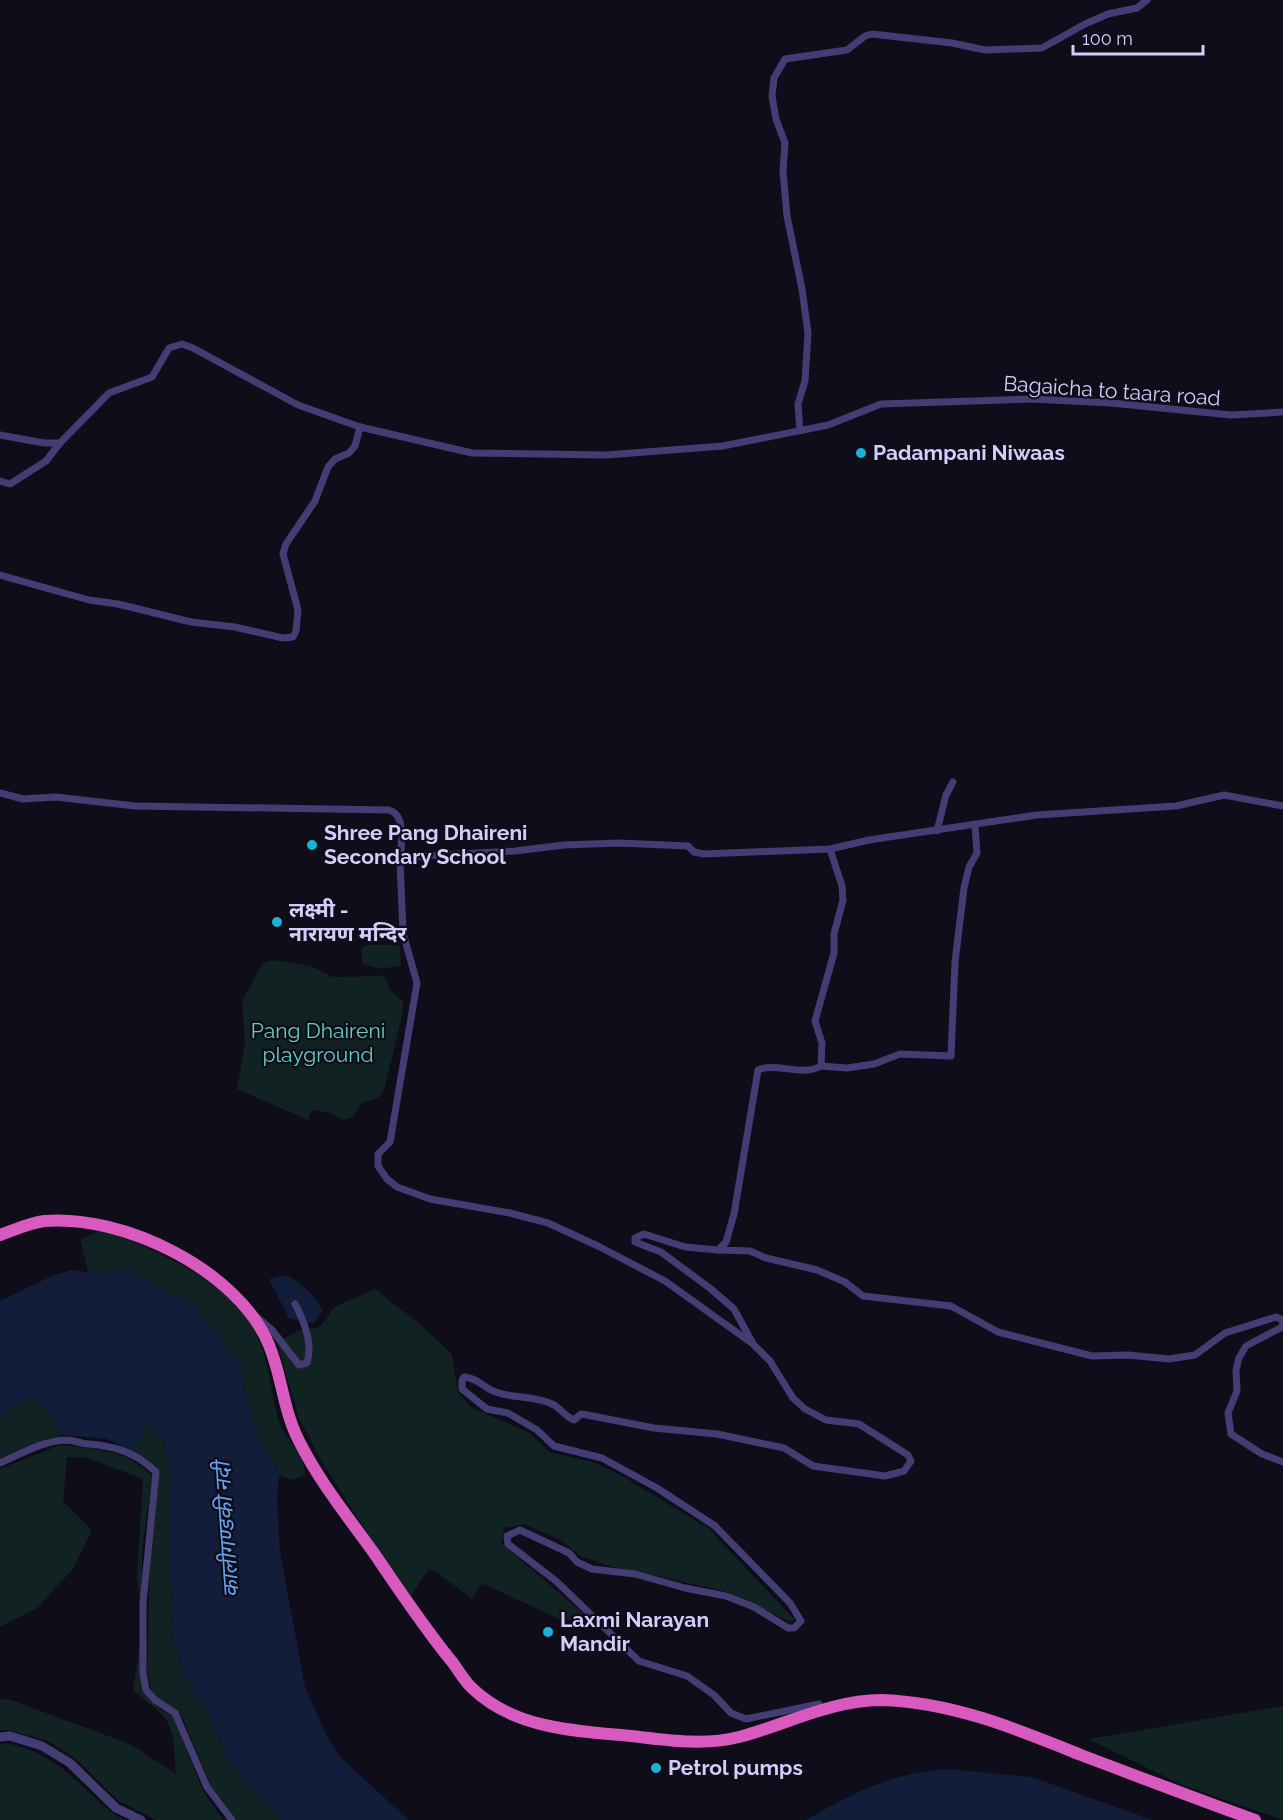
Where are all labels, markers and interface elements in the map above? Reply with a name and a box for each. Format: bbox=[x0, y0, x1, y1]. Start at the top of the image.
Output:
scale bar bbox=[1073, 18, 1204, 56]
text: 100 m bbox=[1082, 28, 1133, 49]
street label: Bagaicha to taara road bbox=[1003, 370, 1222, 411]
place label: Padampani Niwaas bbox=[873, 440, 1065, 465]
marker: Padampani Niwaas bbox=[854, 446, 868, 460]
place label: Shree Pang Dhaireni Secondary School bbox=[324, 820, 527, 869]
marker: Shree Pang Dhaireni Secondary School bbox=[305, 838, 319, 852]
place label: लक्ष्मी - नारायण मन्दिर bbox=[289, 897, 407, 946]
marker: लक्ष्मी - नारायण मन्दिर bbox=[270, 915, 284, 929]
park label: Pang Dhaireni playground bbox=[251, 1018, 385, 1067]
water label: कालीगण्डकी नदी bbox=[208, 1457, 244, 1598]
place label: Laxmi Narayan Mandir bbox=[560, 1607, 709, 1656]
marker: Laxmi Narayan Mandir bbox=[541, 1625, 555, 1639]
place label: Petrol pumps bbox=[668, 1755, 803, 1780]
marker: Petrol pumps bbox=[649, 1761, 663, 1775]

